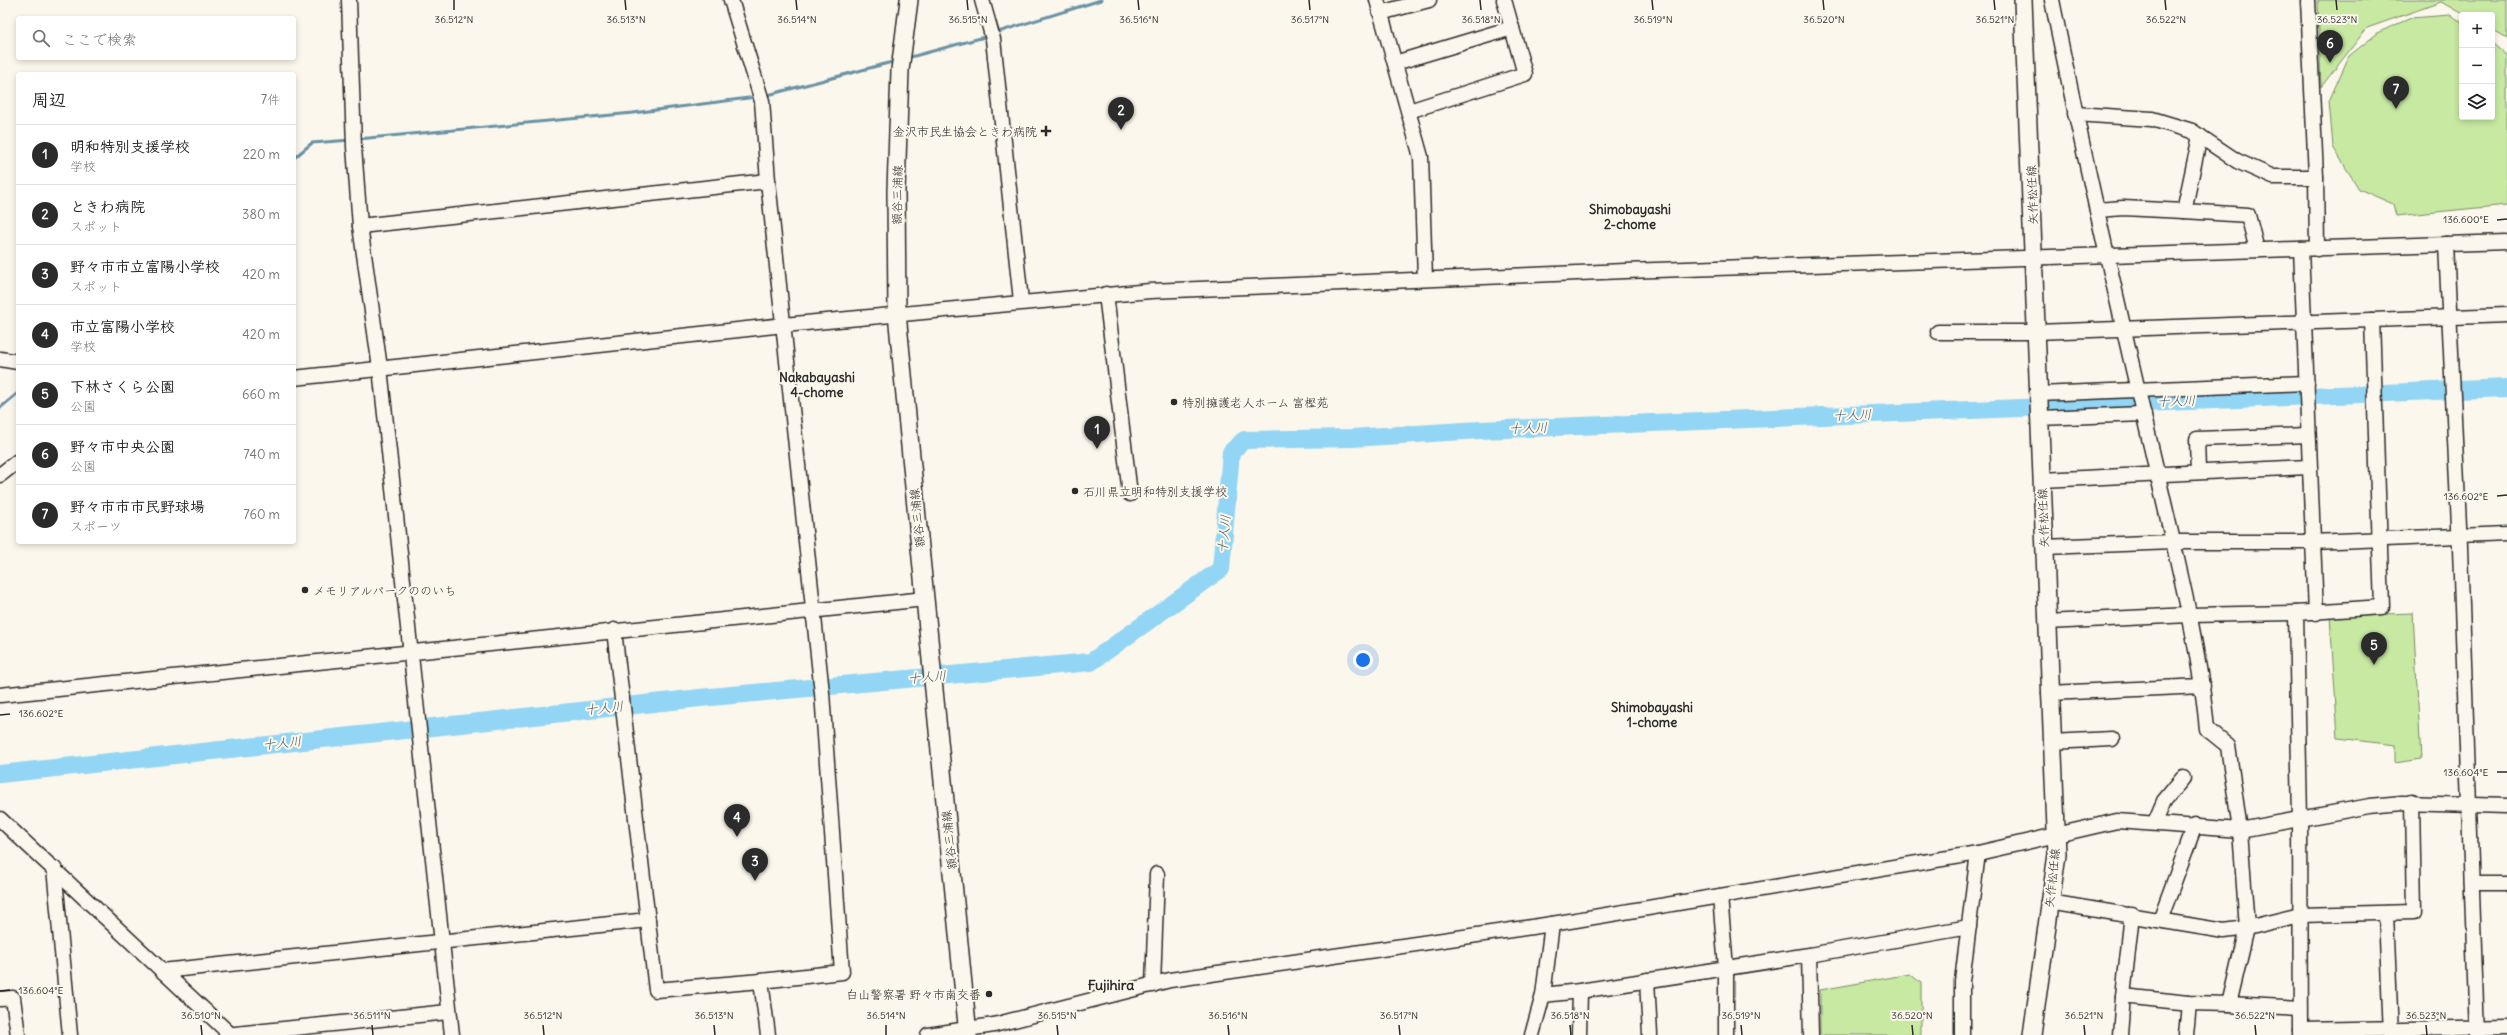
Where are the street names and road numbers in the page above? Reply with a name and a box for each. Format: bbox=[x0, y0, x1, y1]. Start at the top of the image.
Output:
street label: 額谷三浦線 bbox=[889, 165, 905, 225]
street label: 矢作松任線 bbox=[2023, 165, 2041, 225]
street label: 額谷三浦線 bbox=[906, 487, 928, 549]
street label: 矢作松任線 bbox=[2034, 488, 2052, 548]
street label: 額谷三浦線 bbox=[938, 809, 960, 871]
street label: 矢作松任線 bbox=[2041, 847, 2063, 909]

